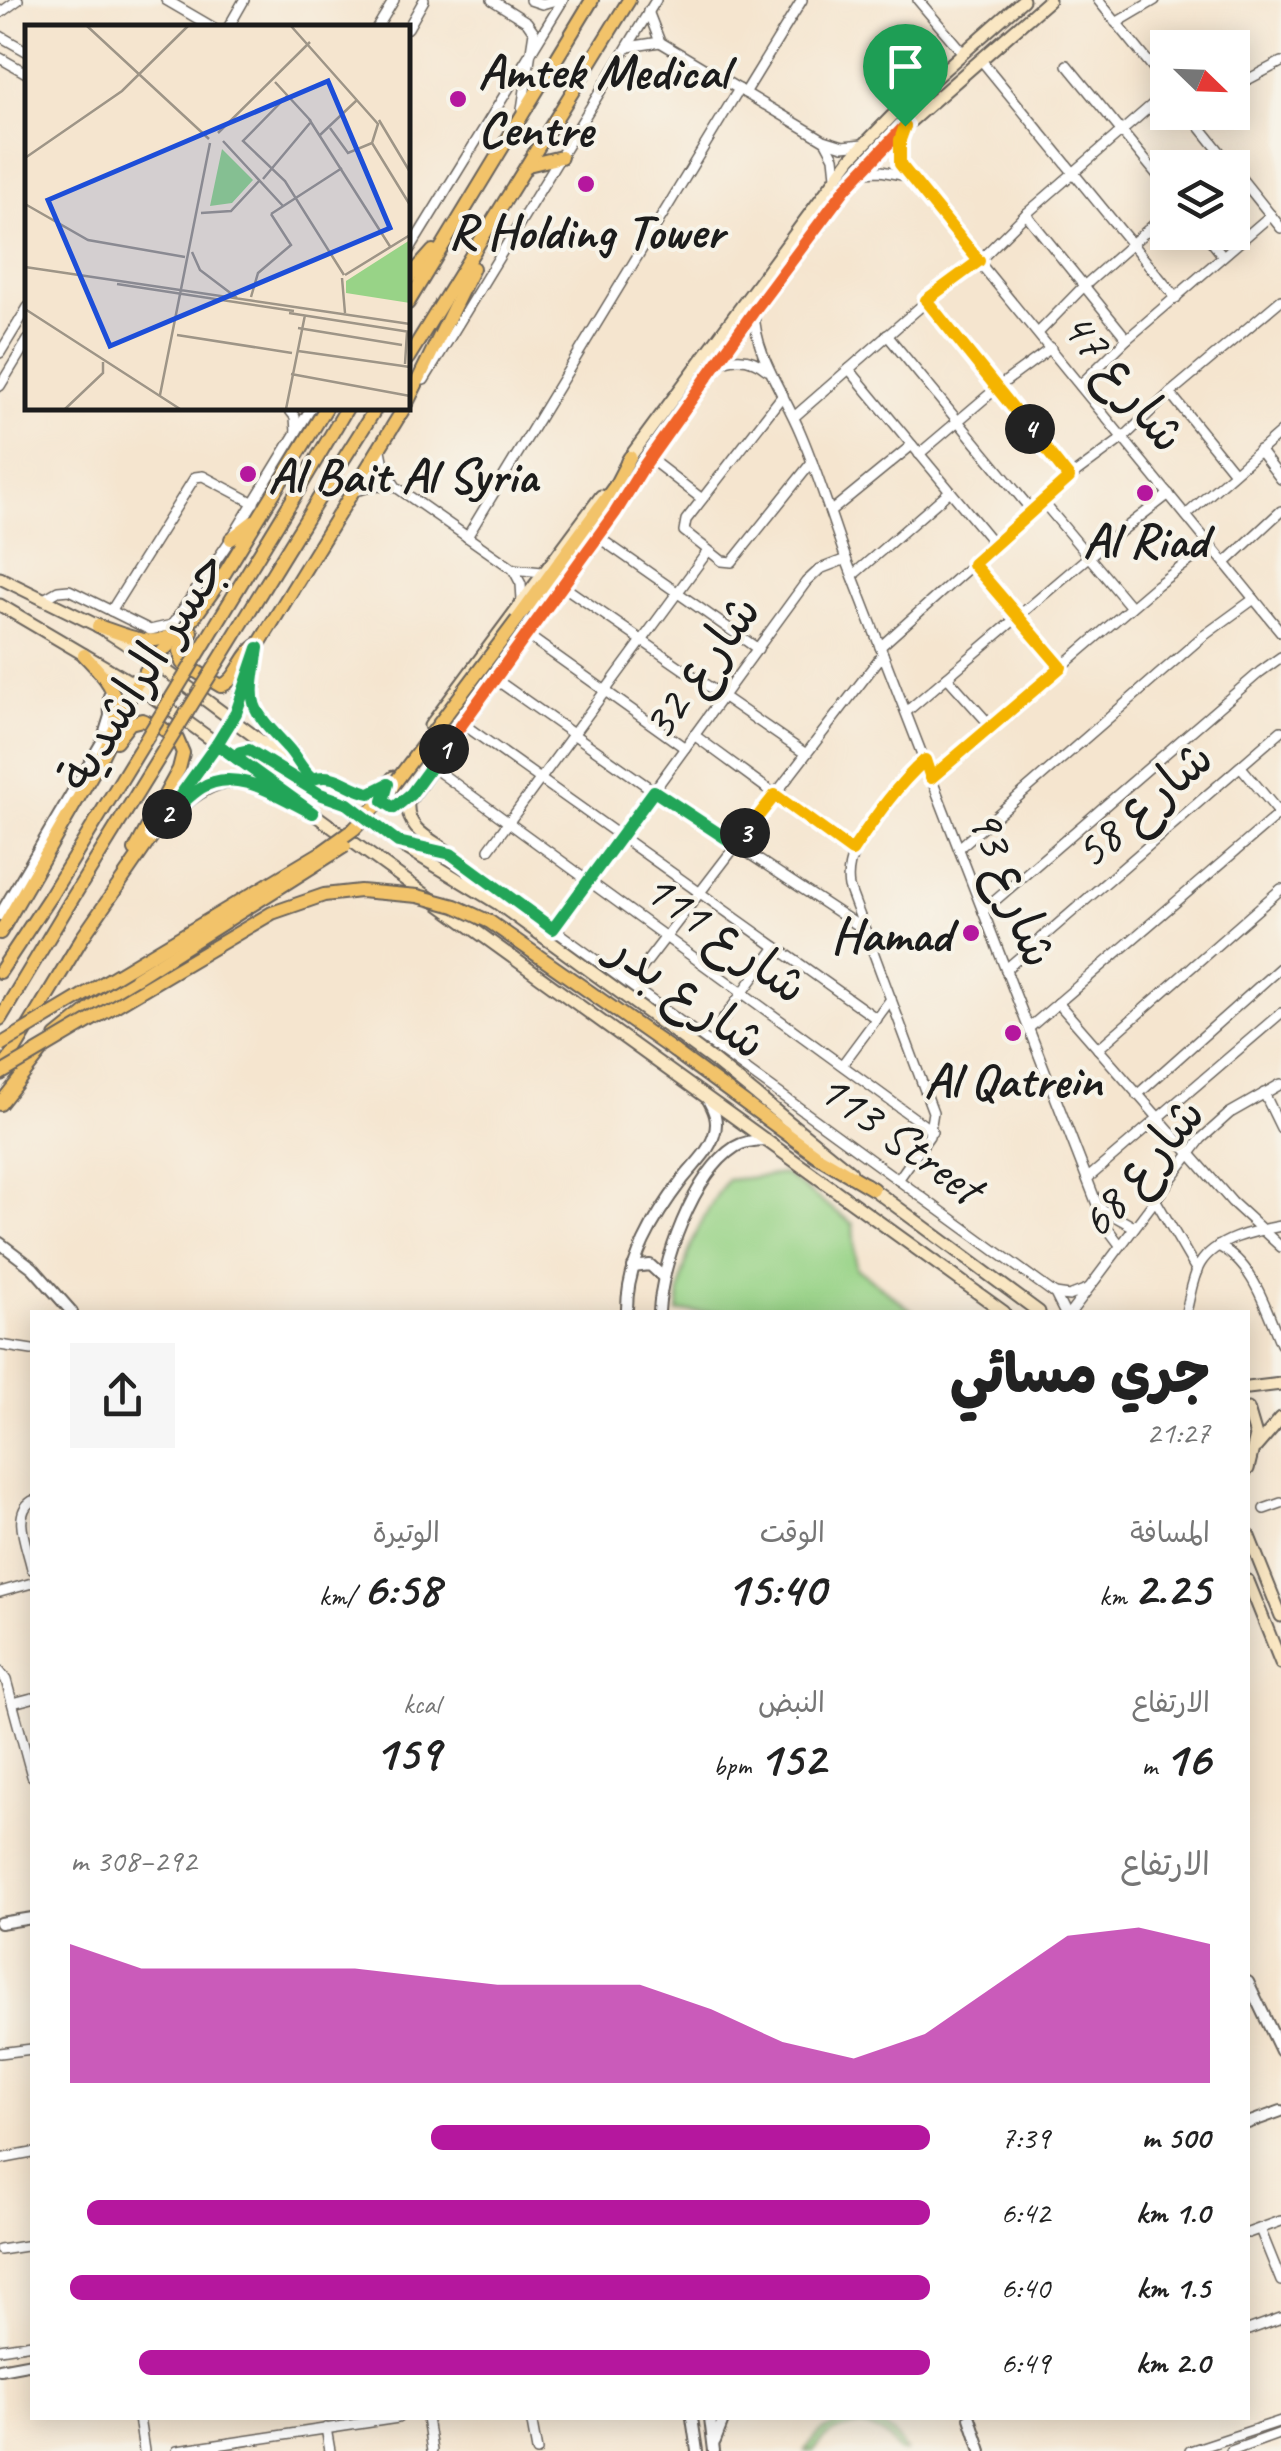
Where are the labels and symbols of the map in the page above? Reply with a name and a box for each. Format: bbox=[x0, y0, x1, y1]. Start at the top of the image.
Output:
pin bbox=[863, 24, 948, 127]
inset map bbox=[25, 25, 410, 410]
north arrow bbox=[1150, 30, 1250, 130]
place label: Amtek Medical Centre bbox=[478, 40, 737, 161]
marker: Amtek Medical Centre bbox=[447, 88, 469, 110]
marker: R Holding Tower bbox=[575, 173, 597, 195]
place label: R Holding Tower bbox=[448, 200, 729, 263]
street label: شارع 47 bbox=[1045, 297, 1200, 467]
pin: 4 bbox=[1005, 404, 1055, 454]
place label: Al Bait Al Syria bbox=[268, 444, 541, 507]
marker: Al Bait Al Syria bbox=[237, 463, 259, 485]
marker: Al Riad bbox=[1134, 482, 1156, 504]
place label: Al Riad bbox=[1083, 509, 1216, 572]
street label: جسر الراشدية bbox=[43, 539, 241, 803]
street label: شارع 32 bbox=[626, 581, 777, 754]
pin: 1 bbox=[419, 724, 469, 774]
street label: شارع 58 bbox=[1060, 726, 1228, 884]
pin: 2 bbox=[142, 789, 192, 839]
street label: شارع 93 bbox=[951, 799, 1072, 977]
pin: 3 bbox=[720, 808, 770, 858]
street label: شارع 111 bbox=[630, 857, 821, 1020]
place label: Hamad bbox=[831, 903, 960, 966]
street label: شارع بدر bbox=[592, 915, 779, 1076]
marker: Hamad bbox=[960, 922, 982, 944]
marker: Al Qatrein bbox=[1002, 1022, 1024, 1044]
place label: Al Qatrein bbox=[924, 1049, 1104, 1112]
street label: 113 Street bbox=[805, 1056, 1000, 1222]
street label: شارع 68 bbox=[1064, 1083, 1221, 1252]

